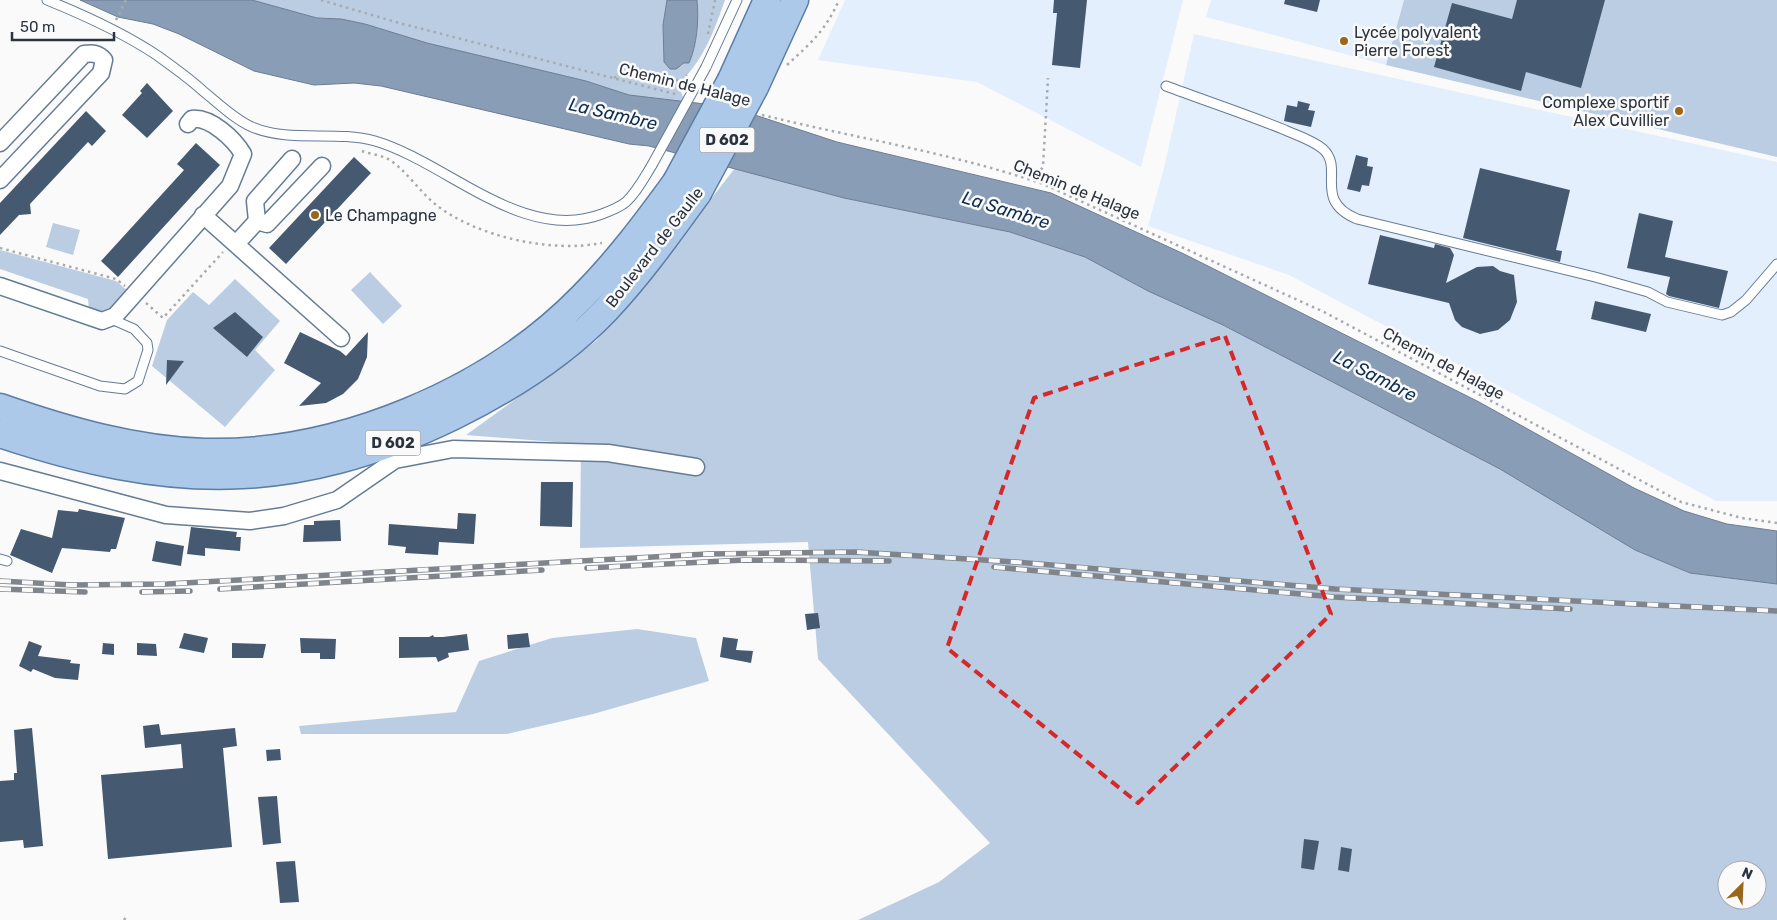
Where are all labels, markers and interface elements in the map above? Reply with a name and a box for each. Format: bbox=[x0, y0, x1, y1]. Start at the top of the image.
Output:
scale bar bbox=[12, 10, 115, 42]
text: 50 m bbox=[20, 18, 55, 36]
place label: Lycée polyvalent Pierre Forest bbox=[1354, 23, 1478, 60]
marker: Lycée polyvalent Pierre Forest bbox=[1338, 35, 1350, 47]
street label: Chemin de Halage bbox=[617, 59, 753, 110]
water label: La Sambre bbox=[567, 93, 659, 135]
place label: Complexe sportif Alex Cuvillier bbox=[1542, 93, 1670, 130]
marker: Complexe sportif Alex Cuvillier bbox=[1673, 105, 1685, 117]
road number: D 602 bbox=[700, 128, 754, 152]
street label: Chemin de Halage bbox=[1011, 155, 1143, 224]
street label: Boulevard de Gaulle bbox=[602, 183, 707, 311]
water label: La Sambre bbox=[960, 186, 1052, 234]
place label: Le Champagne bbox=[325, 206, 437, 225]
marker: Le Champagne bbox=[309, 209, 321, 221]
street label: Chemin de Halage bbox=[1380, 323, 1508, 404]
water label: La Sambre bbox=[1330, 346, 1420, 406]
road number: D 602 bbox=[366, 430, 420, 456]
north arrow bbox=[1717, 860, 1767, 910]
text: N bbox=[1739, 864, 1755, 883]

